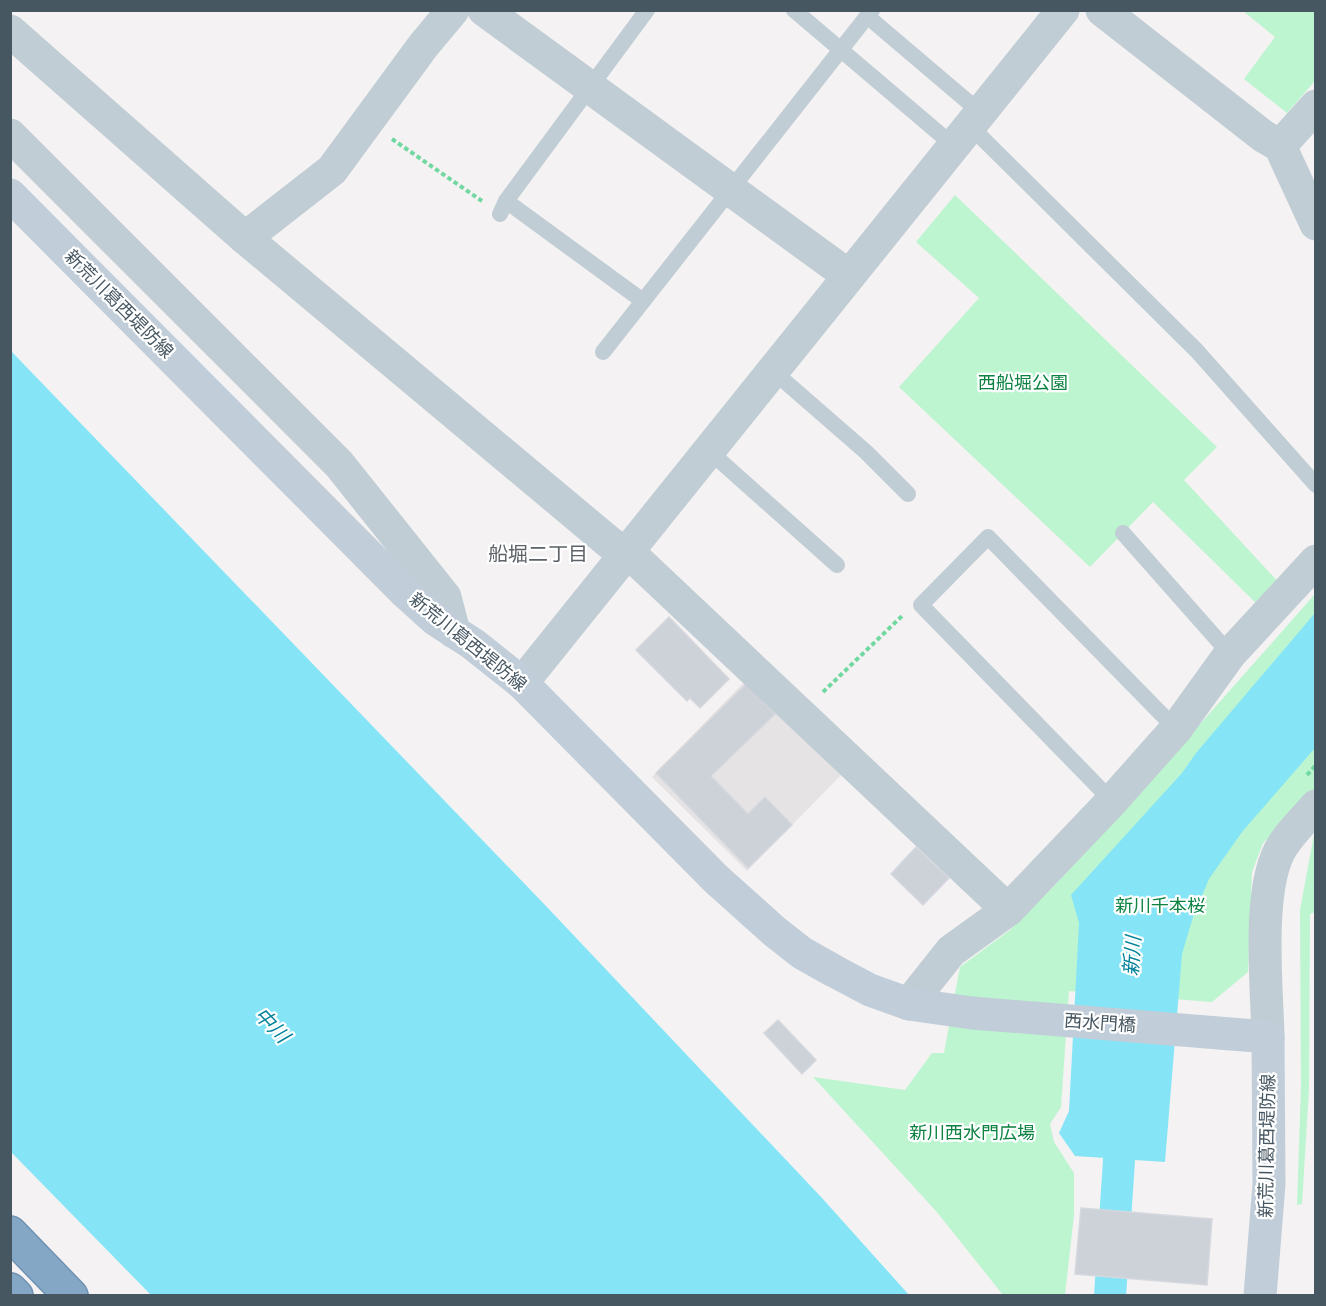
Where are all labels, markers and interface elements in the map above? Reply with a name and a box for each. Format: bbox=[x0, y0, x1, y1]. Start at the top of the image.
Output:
street label: 新荒川葛西堤防線 bbox=[61, 245, 178, 362]
park label: 西船堀公園 bbox=[978, 372, 1068, 393]
district label: 船堀二丁目 bbox=[488, 542, 588, 566]
street label: 新荒川葛西堤防線 bbox=[406, 588, 531, 695]
park label: 新川千本桜 bbox=[1115, 895, 1205, 916]
water label: 新川 bbox=[1119, 933, 1146, 977]
water label: 中川 bbox=[249, 1002, 296, 1049]
street label: 西水門橋 bbox=[1063, 1010, 1137, 1035]
street label: 新荒川葛西堤防線 bbox=[1255, 1074, 1278, 1218]
park label: 新川西水門広場 bbox=[909, 1122, 1035, 1143]

